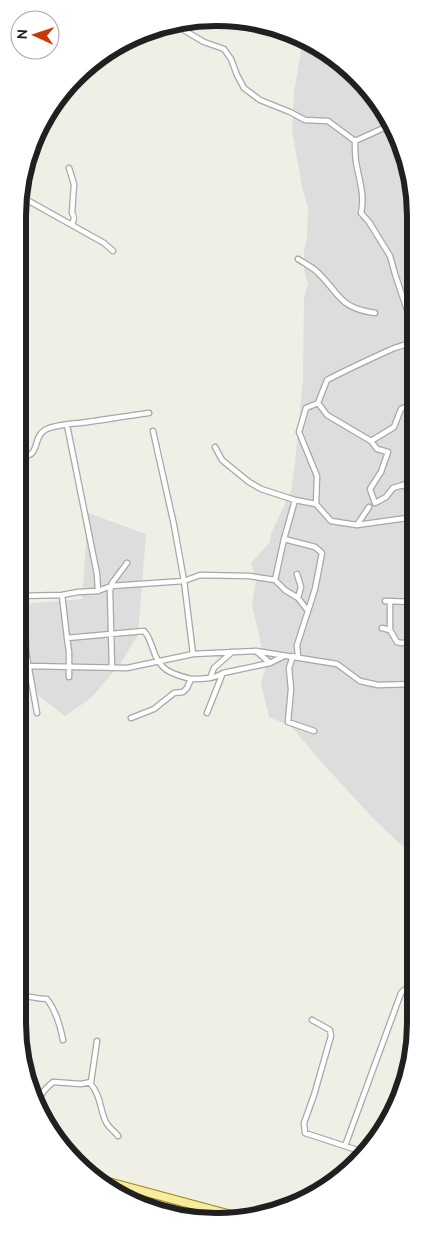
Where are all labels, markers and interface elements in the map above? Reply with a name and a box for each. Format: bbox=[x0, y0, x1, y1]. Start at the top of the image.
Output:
north arrow bbox=[10, 10, 60, 60]
text: N bbox=[14, 29, 30, 40]

